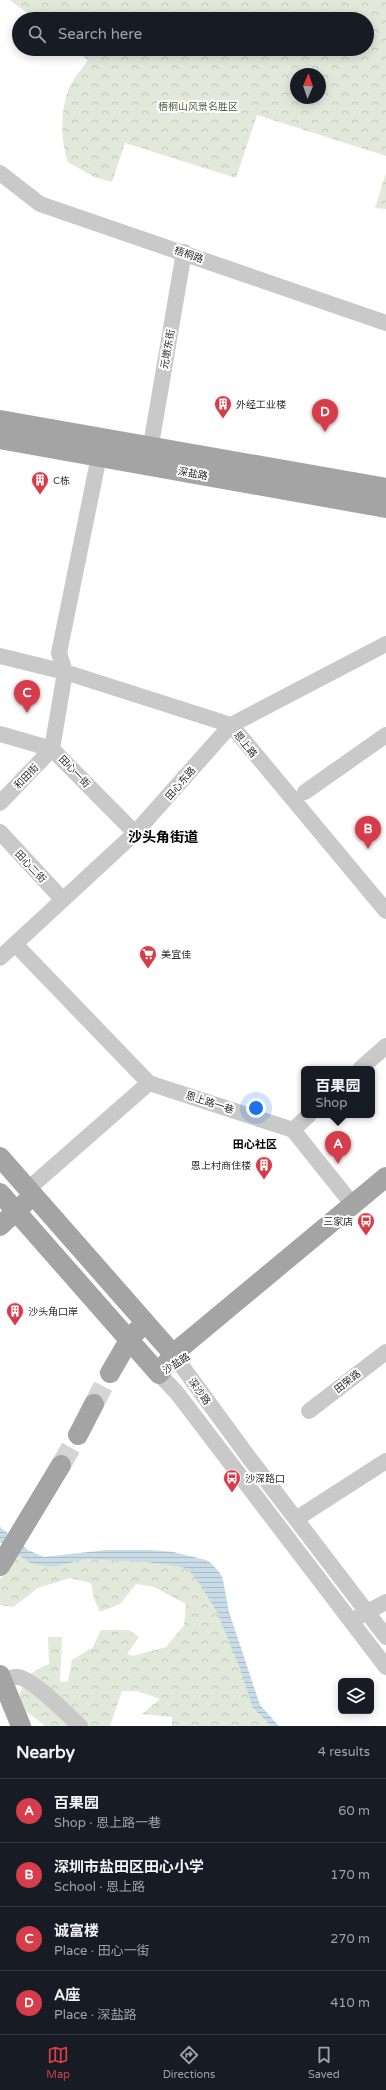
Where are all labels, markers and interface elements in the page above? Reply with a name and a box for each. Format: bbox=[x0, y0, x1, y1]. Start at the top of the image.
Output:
search box bbox=[12, 12, 374, 56]
icon: search bbox=[26, 23, 48, 45]
text: Search here bbox=[58, 25, 142, 43]
north arrow bbox=[290, 68, 326, 104]
park label: 梧桐山风景名胜区 bbox=[158, 101, 238, 113]
street label: 梧桐路 bbox=[173, 244, 205, 266]
street label: 元墩东街 bbox=[159, 328, 177, 370]
building icon: 外经工业楼 bbox=[213, 394, 233, 419]
place label: 外经工业楼 bbox=[236, 399, 286, 411]
pin: D bbox=[312, 399, 338, 432]
street label: 深盐路 bbox=[177, 465, 209, 482]
building icon: C栋 bbox=[30, 470, 50, 495]
place label: C栋 bbox=[53, 475, 70, 487]
pin: C bbox=[14, 680, 40, 713]
street label: 恩上路 bbox=[231, 729, 259, 760]
street label: 田心一街 bbox=[56, 753, 92, 790]
street label: 和田街 bbox=[12, 762, 41, 792]
street label: 田心东路 bbox=[163, 765, 198, 803]
pin: B bbox=[355, 816, 381, 849]
district label: 沙头角街道 bbox=[128, 829, 198, 846]
street label: 田心二街 bbox=[12, 848, 48, 885]
supermarket icon: 美宜佳 bbox=[138, 944, 158, 969]
place label: 美宜佳 bbox=[161, 949, 191, 961]
popup bbox=[301, 1066, 375, 1118]
text: 百果园 bbox=[315, 1077, 361, 1095]
street label: 恩上路一巷 bbox=[184, 1090, 235, 1116]
text: Shop bbox=[315, 1095, 347, 1111]
your location bbox=[246, 1098, 266, 1118]
pin: A bbox=[325, 1131, 351, 1164]
district label: 田心社区 bbox=[233, 1138, 277, 1151]
building icon: 恩上村商住楼 bbox=[254, 1155, 274, 1180]
place label: 恩上村商住楼 bbox=[191, 1160, 251, 1172]
bus stop icon: 三家店 bbox=[356, 1211, 376, 1236]
place label: 三家店 bbox=[323, 1216, 353, 1228]
building icon: 沙头角口岸 bbox=[5, 1301, 25, 1326]
place label: 沙头角口岸 bbox=[28, 1306, 78, 1318]
street label: 沙盐路 bbox=[161, 1351, 192, 1377]
street label: 田荣路 bbox=[332, 1368, 363, 1396]
street label: 深沙路 bbox=[186, 1376, 213, 1407]
bus stop icon: 沙深路口 bbox=[222, 1468, 242, 1493]
place label: 沙深路口 bbox=[245, 1473, 285, 1485]
map controls bbox=[338, 1678, 374, 1714]
button: layers bbox=[338, 1678, 374, 1714]
text: Nearby bbox=[16, 1742, 75, 1763]
text: 4 results bbox=[318, 1744, 370, 1760]
text: 百果园 bbox=[54, 1794, 99, 1812]
text: A bbox=[24, 1803, 34, 1819]
text: 60 m bbox=[338, 1803, 370, 1819]
text: Shop · 恩上路一巷 bbox=[54, 1815, 161, 1831]
text: 深圳市盐田区田心小学 bbox=[54, 1858, 204, 1876]
text: B bbox=[24, 1867, 34, 1883]
text: 170 m bbox=[330, 1867, 370, 1883]
text: School · 恩上路 bbox=[54, 1879, 145, 1895]
text: 诚富楼 bbox=[54, 1922, 99, 1940]
text: C bbox=[24, 1931, 34, 1947]
text: 270 m bbox=[330, 1931, 370, 1947]
text: Place · 田心一街 bbox=[54, 1943, 150, 1959]
text: A座 bbox=[54, 1986, 80, 2004]
text: D bbox=[24, 1995, 34, 2011]
text: 410 m bbox=[330, 1995, 370, 2011]
text: Place · 深盐路 bbox=[54, 2007, 137, 2023]
tab: Map bbox=[46, 2044, 70, 2081]
tab: Directions bbox=[163, 2044, 215, 2081]
tab: Saved bbox=[308, 2044, 340, 2081]

